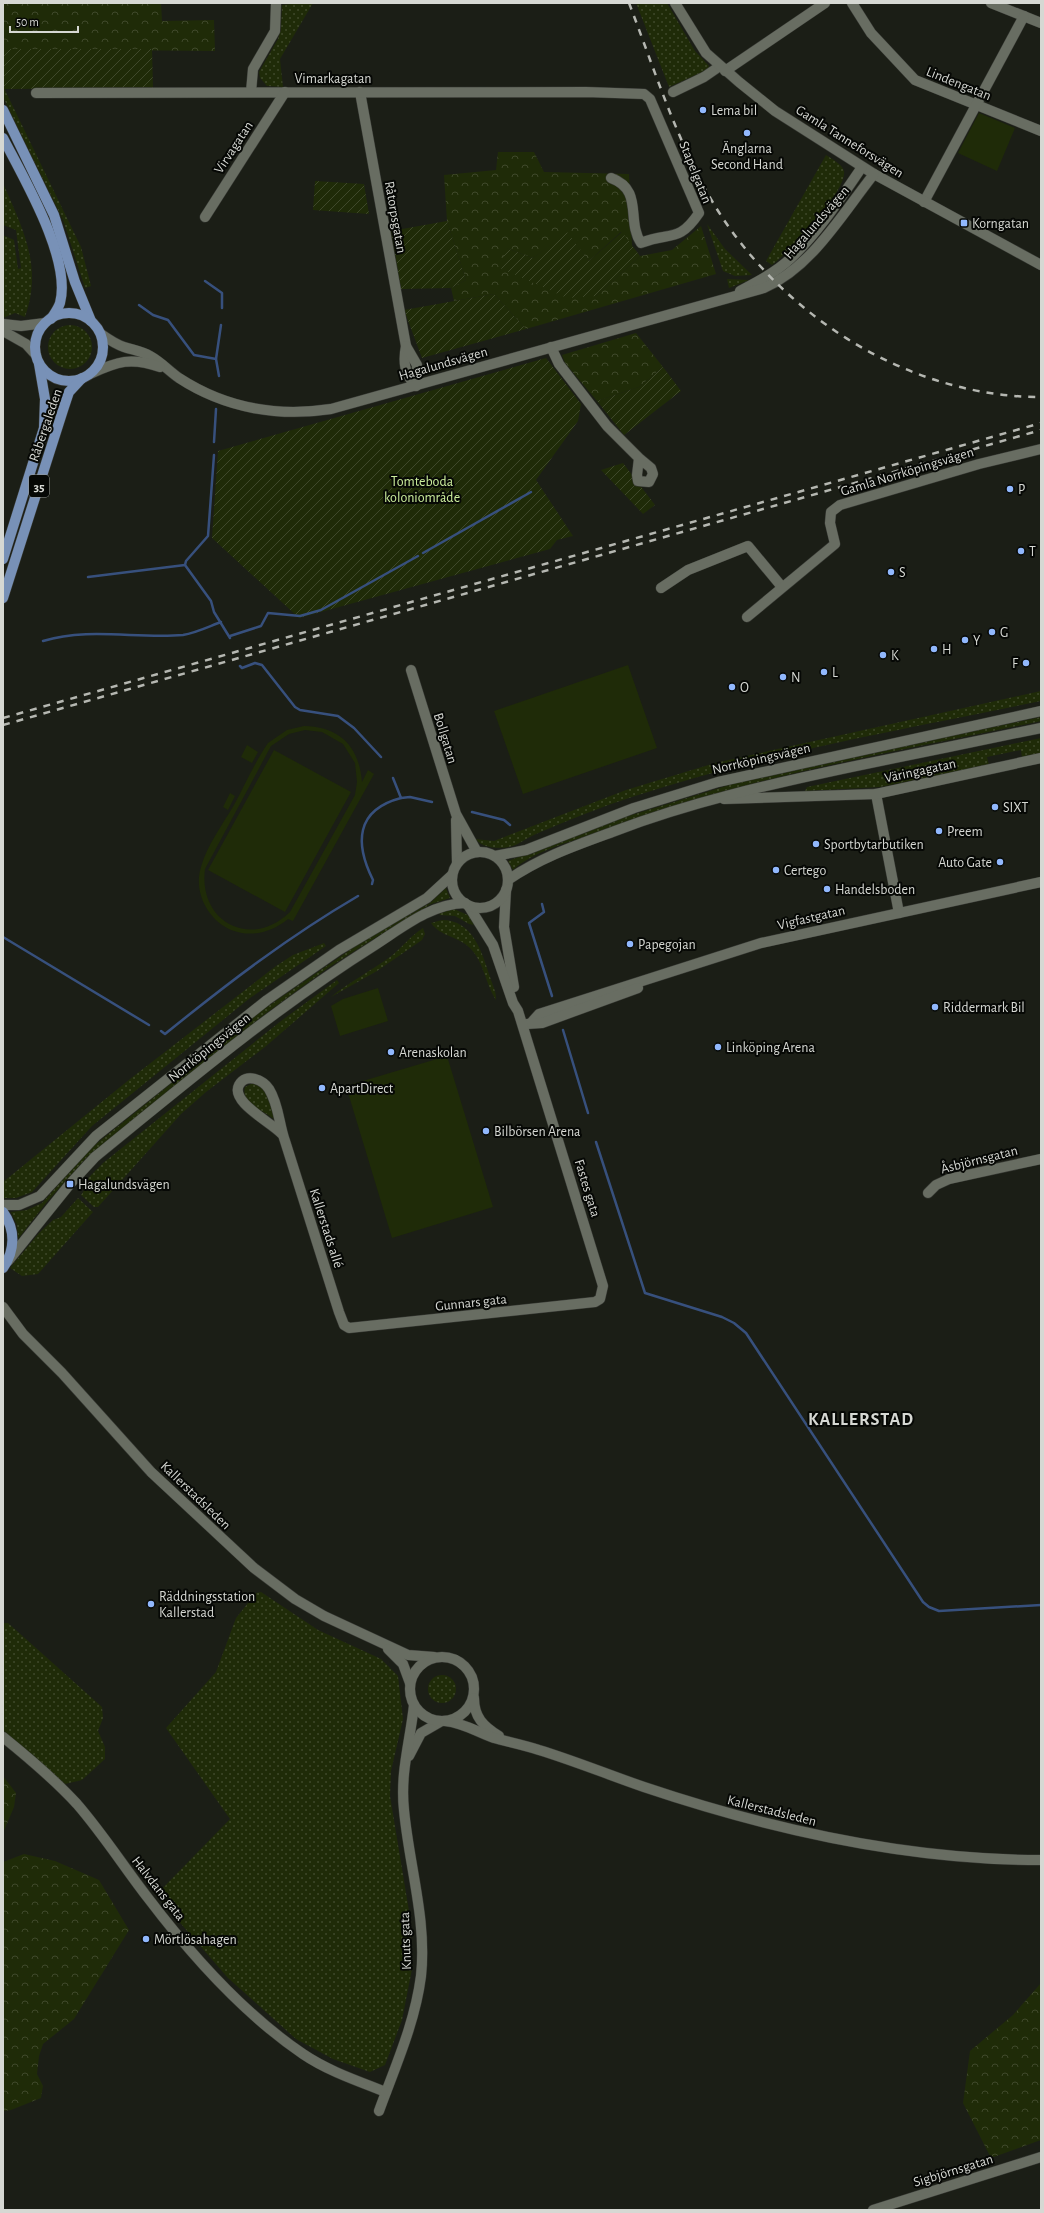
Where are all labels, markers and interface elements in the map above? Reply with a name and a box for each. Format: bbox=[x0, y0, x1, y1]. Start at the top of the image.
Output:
scale bar bbox=[10, 8, 78, 34]
text: 50 m bbox=[16, 16, 39, 28]
street label: Lindengatan bbox=[924, 65, 993, 103]
street label: Vimarkagatan bbox=[294, 72, 372, 86]
street label: Gamla Tanneforsvägen bbox=[793, 103, 906, 181]
place label: Lema bil bbox=[711, 104, 757, 118]
marker: Lema bil bbox=[698, 105, 708, 115]
street label: Virvagatan bbox=[212, 119, 256, 176]
marker: Änglarna Second Hand bbox=[742, 128, 752, 138]
street label: Stapelgatan bbox=[676, 139, 714, 205]
place label: Änglarna Second Hand bbox=[711, 140, 783, 172]
street label: Råtorpsgatan bbox=[382, 180, 408, 254]
street label: Hagalundsvägen bbox=[781, 183, 852, 262]
place label: Korngatan bbox=[972, 217, 1029, 231]
marker: Korngatan bbox=[959, 218, 969, 228]
street label: Hagalundsvägen bbox=[397, 345, 489, 383]
street label: Råbergaleden bbox=[27, 387, 65, 464]
street label: Gamla Norrköpingsvägen bbox=[839, 445, 976, 499]
road number: 35 bbox=[29, 475, 49, 497]
park label: Tomteboda koloniområde bbox=[384, 475, 460, 505]
place label: P bbox=[1018, 483, 1025, 497]
marker: P bbox=[1005, 484, 1015, 494]
place label: T bbox=[1029, 545, 1036, 559]
marker: T bbox=[1016, 546, 1026, 556]
place label: S bbox=[899, 566, 906, 580]
marker: S bbox=[886, 567, 896, 577]
place label: G bbox=[1000, 626, 1008, 640]
marker: G bbox=[987, 627, 997, 637]
place label: Y bbox=[973, 634, 981, 648]
marker: Y bbox=[960, 635, 970, 645]
place label: H bbox=[942, 643, 952, 657]
marker: H bbox=[929, 644, 939, 654]
place label: K bbox=[891, 649, 899, 663]
marker: K bbox=[878, 650, 888, 660]
place label: F bbox=[1012, 657, 1019, 671]
marker: F bbox=[1021, 658, 1031, 668]
place label: L bbox=[832, 666, 838, 680]
marker: L bbox=[819, 667, 829, 677]
place label: N bbox=[791, 671, 801, 685]
marker: N bbox=[778, 672, 788, 682]
place label: O bbox=[740, 681, 749, 695]
marker: O bbox=[727, 682, 737, 692]
street label: Bollgatan bbox=[431, 711, 459, 765]
street label: Norrköpingsvägen bbox=[711, 741, 812, 777]
street label: Väringagatan bbox=[883, 757, 957, 785]
place label: SIXT bbox=[1003, 801, 1028, 815]
marker: SIXT bbox=[990, 802, 1000, 812]
place label: Preem bbox=[947, 825, 983, 839]
marker: Preem bbox=[934, 826, 944, 836]
place label: Sportbytarbutiken bbox=[824, 838, 924, 852]
marker: Sportbytarbutiken bbox=[811, 839, 821, 849]
place label: Auto Gate bbox=[938, 856, 992, 870]
marker: Auto Gate bbox=[995, 857, 1005, 867]
place label: Certego bbox=[784, 864, 826, 878]
marker: Certego bbox=[771, 865, 781, 875]
place label: Handelsboden bbox=[835, 883, 915, 897]
marker: Handelsboden bbox=[822, 884, 832, 894]
street label: Vigfastgatan bbox=[776, 903, 846, 933]
place label: Papegojan bbox=[638, 938, 696, 952]
marker: Papegojan bbox=[625, 939, 635, 949]
place label: Riddermark Bil bbox=[943, 1001, 1025, 1015]
marker: Riddermark Bil bbox=[930, 1002, 940, 1012]
street label: Norrköpingsvägen bbox=[166, 1011, 253, 1085]
place label: Linköping Arena bbox=[726, 1041, 815, 1055]
marker: Linköping Arena bbox=[713, 1042, 723, 1052]
place label: Arenaskolan bbox=[399, 1046, 467, 1060]
marker: Arenaskolan bbox=[386, 1047, 396, 1057]
place label: ApartDirect bbox=[330, 1082, 394, 1096]
marker: ApartDirect bbox=[317, 1083, 327, 1093]
place label: Bilbörsen Arena bbox=[494, 1125, 581, 1139]
marker: Bilbörsen Arena bbox=[481, 1126, 491, 1136]
street label: Åsbjörnsgatan bbox=[939, 1142, 1019, 1176]
street label: Fastes gata bbox=[572, 1158, 603, 1219]
place label: Hagalundsvägen bbox=[78, 1178, 170, 1192]
marker: Hagalundsvägen bbox=[65, 1179, 75, 1189]
street label: Kallerstads allé bbox=[307, 1187, 345, 1270]
street label: Gunnars gata bbox=[435, 1292, 508, 1314]
district label: KALLERSTAD bbox=[808, 1411, 914, 1429]
street label: Kallerstadsleden bbox=[158, 1459, 233, 1532]
place label: Räddningsstation Kallerstad bbox=[159, 1590, 255, 1620]
marker: Räddningsstation Kallerstad bbox=[146, 1599, 156, 1609]
street label: Kallerstadsleden bbox=[726, 1793, 818, 1829]
street label: Halvdans gata bbox=[129, 1854, 188, 1924]
street label: Knuts gata bbox=[398, 1911, 414, 1970]
place label: Mörtlösahagen bbox=[154, 1933, 237, 1947]
marker: Mörtlösahagen bbox=[141, 1934, 151, 1944]
street label: Sigbjörnsgatan bbox=[912, 2152, 995, 2190]

